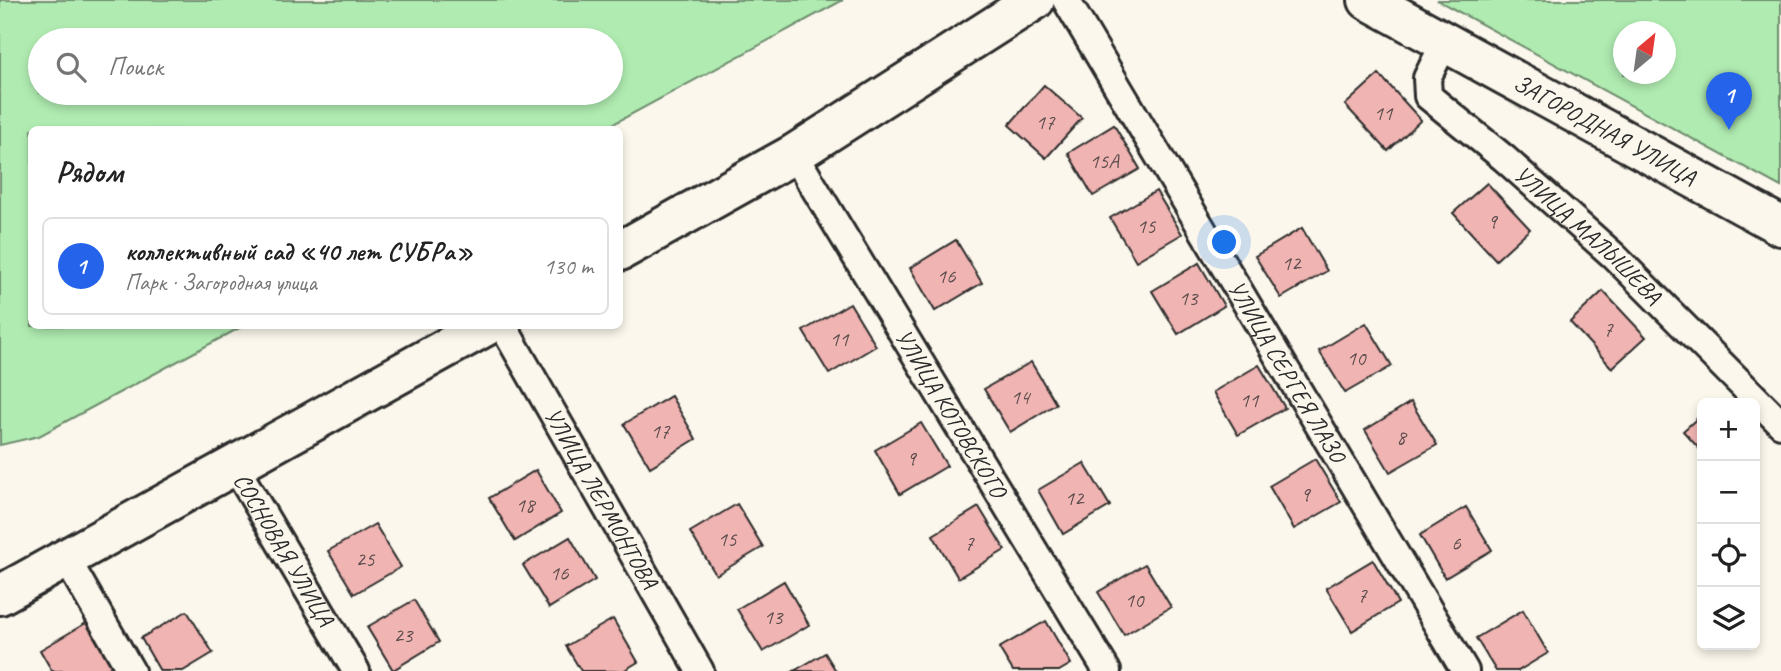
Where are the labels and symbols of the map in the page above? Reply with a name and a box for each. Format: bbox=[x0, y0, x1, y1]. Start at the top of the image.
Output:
north arrow bbox=[1613, 21, 1676, 84]
street label: ЗАГОРОДНАЯ УЛИЦА bbox=[1508, 68, 1702, 192]
pin: 1 bbox=[1706, 72, 1752, 130]
house number: 11 bbox=[1374, 100, 1394, 126]
house number: 17 bbox=[1036, 109, 1056, 135]
house number: 15А bbox=[1089, 148, 1120, 174]
street label: УЛИЦА МАЛЫШЕВА bbox=[1508, 159, 1669, 311]
house number: 9 bbox=[1487, 208, 1498, 234]
house number: 15 bbox=[1137, 213, 1157, 239]
your location bbox=[1207, 225, 1241, 259]
house number: 12 bbox=[1282, 250, 1302, 276]
house number: 16 bbox=[937, 263, 956, 289]
street label: УЛИЦА СЕРГЕЯ ЛАЗО bbox=[1221, 275, 1353, 469]
house number: 13 bbox=[1179, 285, 1199, 311]
house number: 7 bbox=[1603, 316, 1614, 342]
street label: УЛИЦА КОТОВСКОГО bbox=[888, 324, 1015, 506]
house number: 11 bbox=[830, 326, 850, 352]
house number: 10 bbox=[1347, 345, 1367, 371]
house number: 14 bbox=[1011, 384, 1032, 410]
house number: 11 bbox=[1240, 387, 1260, 413]
street label: УЛИЦА ЛЕРМОНТОВА bbox=[538, 402, 665, 594]
house number: 17 bbox=[651, 418, 671, 444]
house number: 8 bbox=[1396, 424, 1408, 450]
house number: 9 bbox=[906, 445, 917, 471]
street label: СОСНОВАЯ УЛИЦА bbox=[227, 467, 341, 632]
house number: 9 bbox=[1300, 481, 1311, 507]
house number: 12 bbox=[1065, 485, 1085, 511]
house number: 18 bbox=[516, 492, 537, 518]
house number: 15 bbox=[718, 526, 738, 552]
house number: 7 bbox=[964, 530, 975, 556]
house number: 6 bbox=[1451, 530, 1461, 556]
house number: 25 bbox=[356, 546, 376, 572]
house number: 16 bbox=[550, 560, 569, 586]
house number: 7 bbox=[1357, 582, 1368, 608]
house number: 10 bbox=[1125, 587, 1145, 613]
house number: 13 bbox=[764, 604, 784, 630]
house number: 23 bbox=[394, 622, 414, 648]

